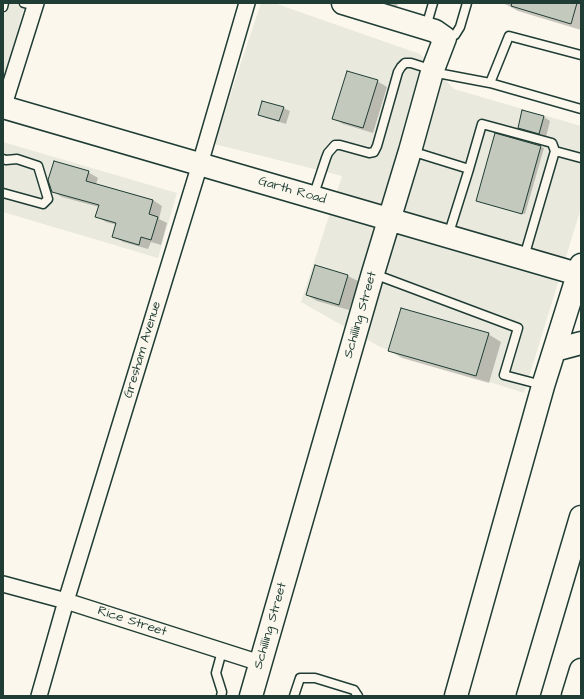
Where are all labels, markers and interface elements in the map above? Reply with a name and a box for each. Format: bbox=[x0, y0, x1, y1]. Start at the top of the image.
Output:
street label: Garth Road bbox=[256, 174, 328, 208]
street label: Schilling Street bbox=[341, 270, 381, 360]
street label: Gresham Avenue bbox=[121, 300, 165, 400]
street label: Schilling Street bbox=[251, 581, 291, 671]
street label: Rice Street bbox=[95, 603, 169, 641]

